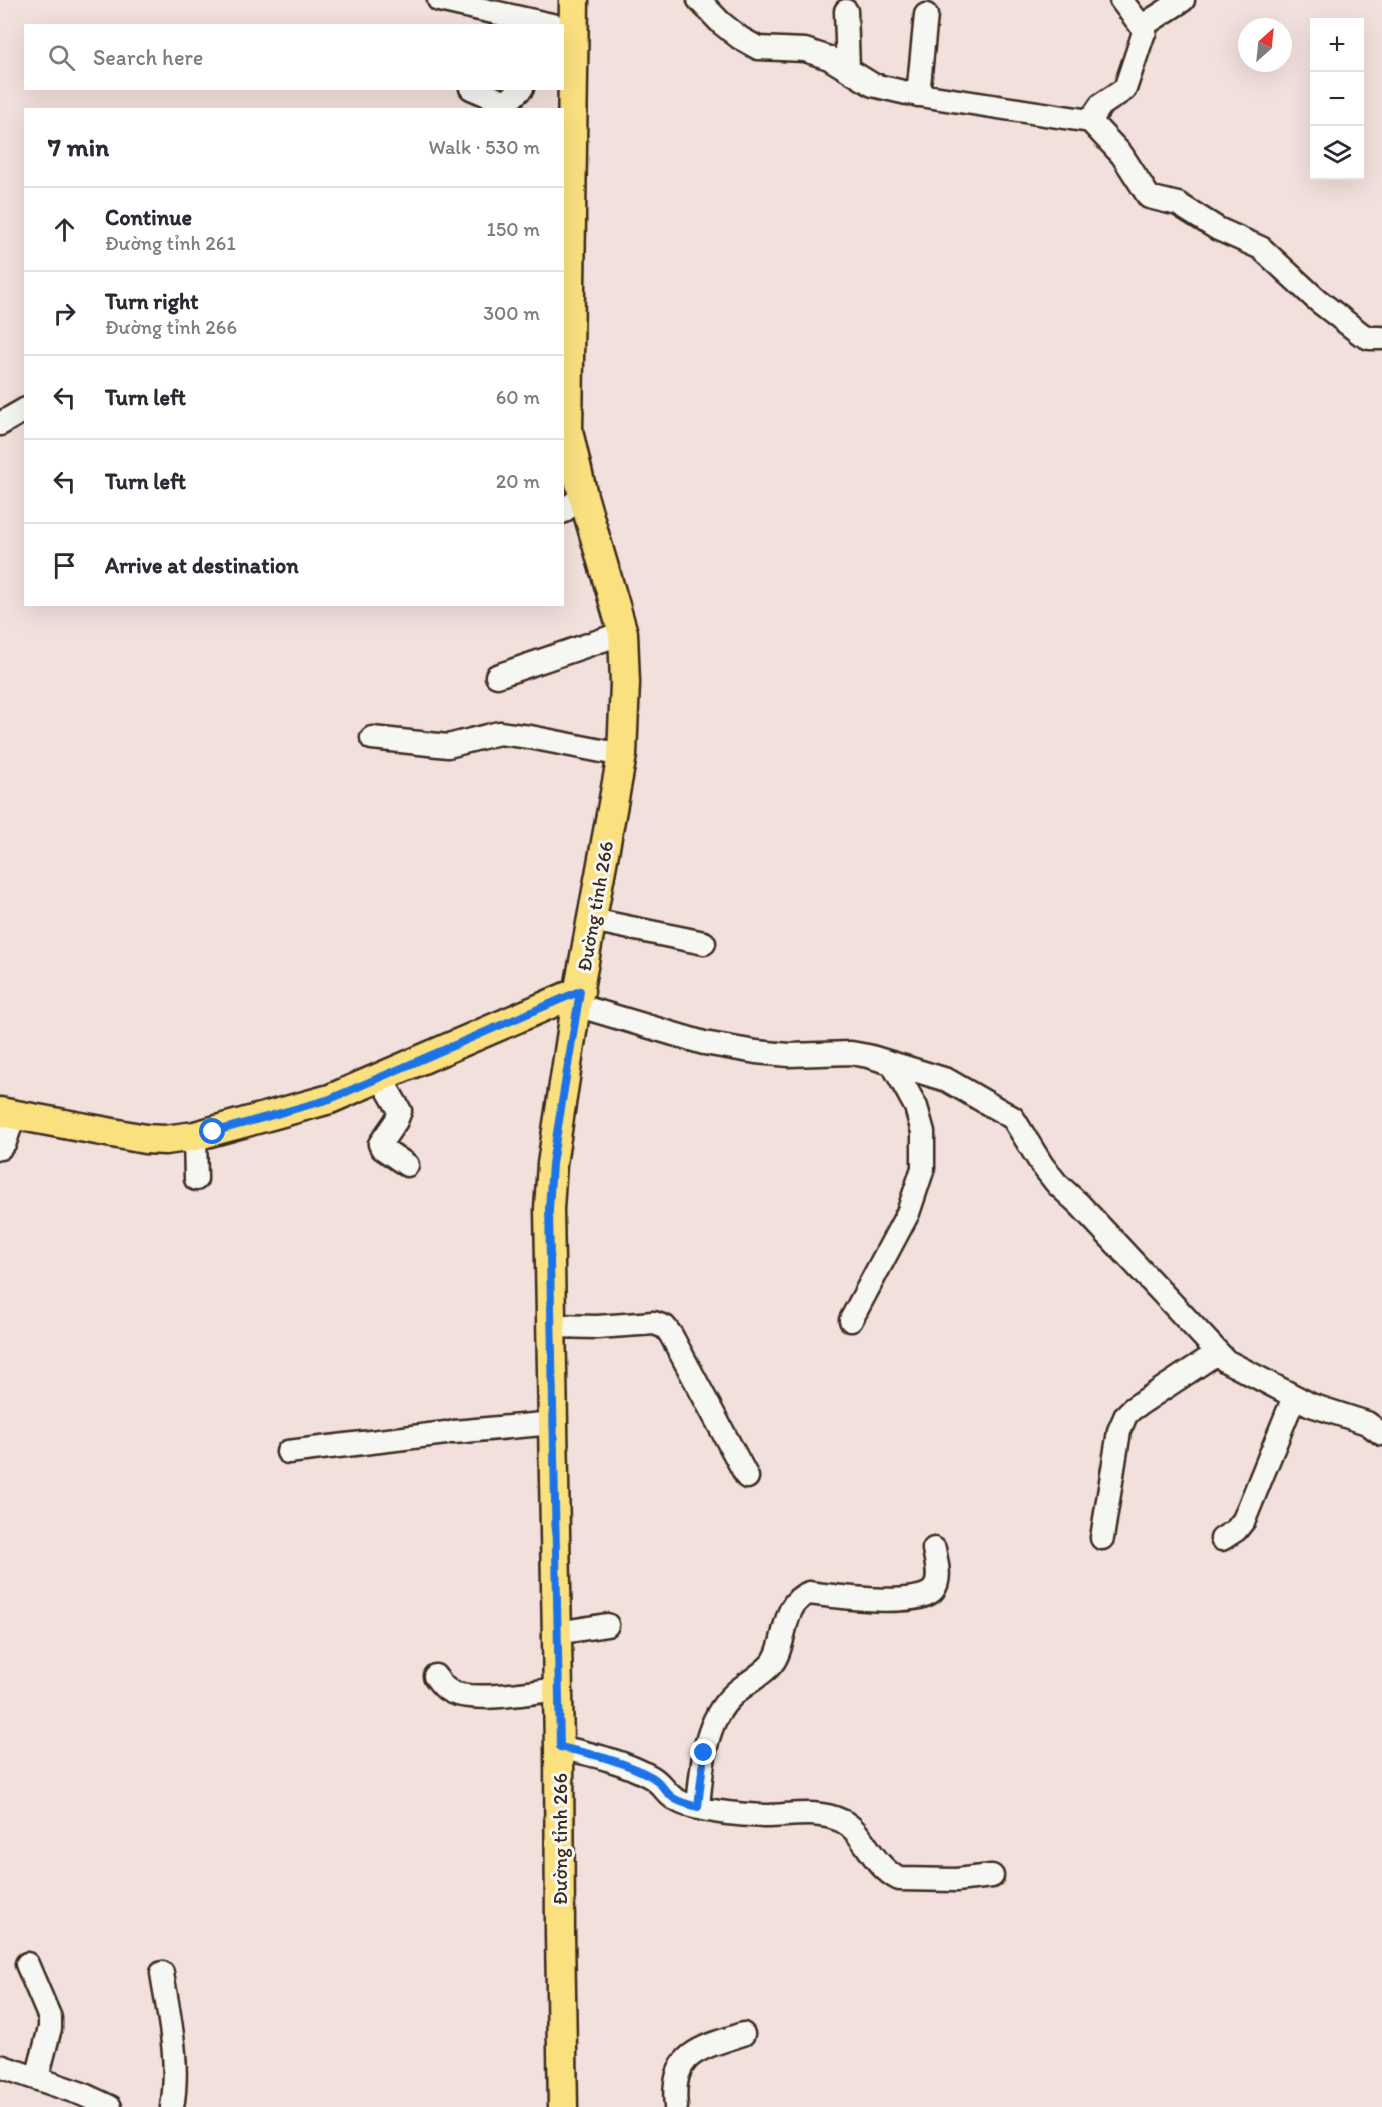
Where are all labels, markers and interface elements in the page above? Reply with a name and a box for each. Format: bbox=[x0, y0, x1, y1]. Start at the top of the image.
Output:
north arrow bbox=[1238, 18, 1292, 72]
map controls bbox=[1310, 18, 1364, 180]
button: + bbox=[1310, 18, 1364, 72]
search box bbox=[24, 24, 564, 90]
icon: search bbox=[45, 41, 78, 74]
text: Search here bbox=[93, 44, 203, 71]
button: − bbox=[1310, 72, 1364, 126]
button: layers bbox=[1310, 126, 1364, 180]
text: 7 min bbox=[48, 131, 109, 163]
text: Walk · 530 m bbox=[429, 135, 540, 159]
text: Continue bbox=[105, 204, 192, 231]
icon: ahead bbox=[48, 213, 81, 246]
text: 150 m bbox=[487, 217, 540, 241]
text: Đường tỉnh 261 bbox=[105, 231, 236, 255]
text: Turn right bbox=[105, 288, 199, 315]
icon: right bbox=[48, 297, 81, 330]
text: 300 m bbox=[483, 301, 540, 325]
text: Đường tỉnh 266 bbox=[105, 315, 237, 339]
icon: left bbox=[48, 381, 81, 414]
text: Turn left bbox=[105, 384, 186, 411]
text: 60 m bbox=[496, 385, 540, 409]
icon: left bbox=[48, 465, 81, 498]
text: Turn left bbox=[105, 468, 186, 495]
text: 20 m bbox=[496, 469, 540, 493]
icon: arrive bbox=[48, 549, 81, 582]
text: Arrive at destination bbox=[105, 552, 299, 579]
street label: Đường tỉnh 266 bbox=[572, 839, 618, 973]
route start bbox=[199, 1118, 225, 1144]
route end bbox=[690, 1739, 716, 1765]
street label: Đường tỉnh 266 bbox=[548, 1773, 572, 1905]

